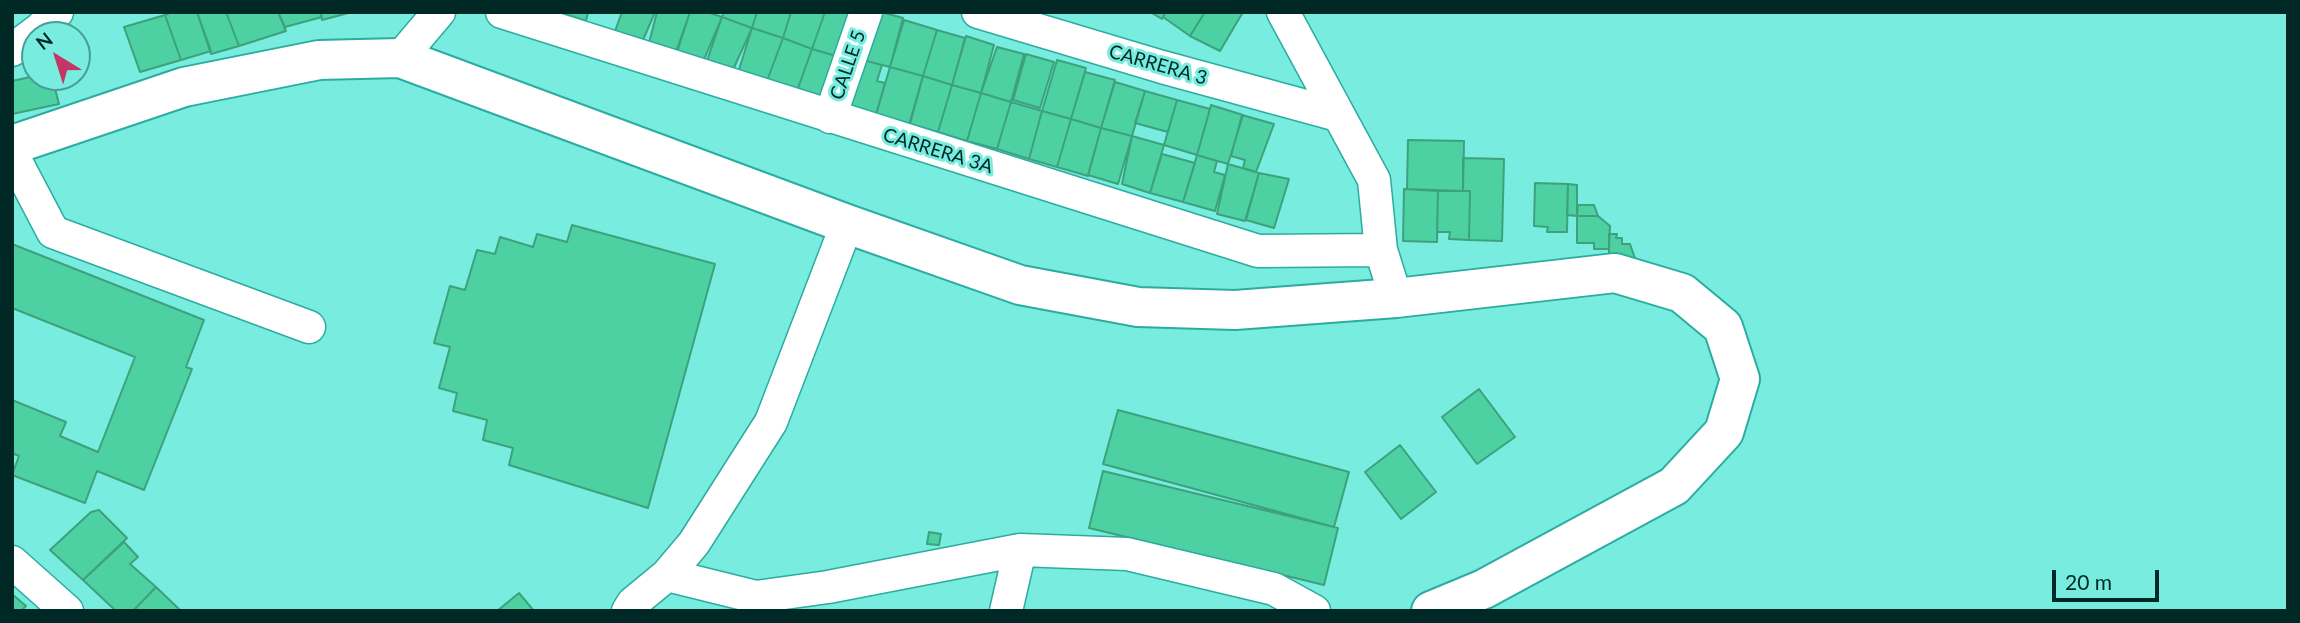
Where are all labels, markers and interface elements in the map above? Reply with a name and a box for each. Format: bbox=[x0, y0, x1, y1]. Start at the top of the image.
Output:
north arrow bbox=[21, 21, 91, 91]
text: N bbox=[31, 27, 57, 54]
street label: CALLE 5 bbox=[826, 27, 870, 103]
street label: CARRERA 3 bbox=[1106, 40, 1210, 90]
street label: CARRERA 3A bbox=[880, 123, 996, 179]
scale bar bbox=[2055, 556, 2162, 600]
text: 20 m bbox=[2065, 569, 2112, 594]

